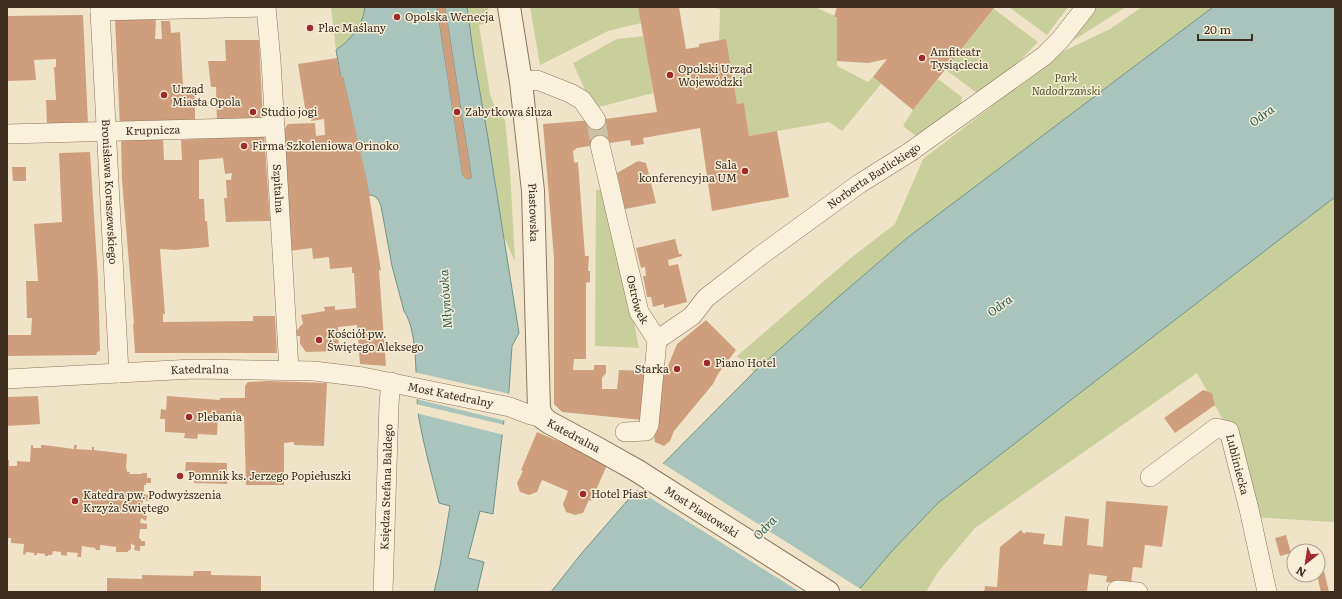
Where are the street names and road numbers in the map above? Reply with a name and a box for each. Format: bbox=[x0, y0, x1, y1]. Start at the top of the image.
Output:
street label: Bronisława Koraszewskiego bbox=[99, 119, 122, 265]
street label: Krupnicza bbox=[125, 120, 181, 138]
street label: Norberta Barlickiego bbox=[823, 138, 923, 212]
street label: Szpitalna bbox=[270, 163, 289, 214]
street label: Piastowska bbox=[525, 182, 543, 242]
street label: Ostrówek bbox=[624, 273, 654, 327]
street label: Katedralna bbox=[170, 360, 229, 377]
street label: Most Katedralny bbox=[407, 377, 496, 411]
street label: Katedralna bbox=[545, 414, 604, 456]
street label: Księdza Stefana Baldego bbox=[375, 424, 395, 550]
street label: Lubliniecka bbox=[1223, 432, 1254, 496]
street label: Most Piastowski bbox=[662, 481, 743, 541]

